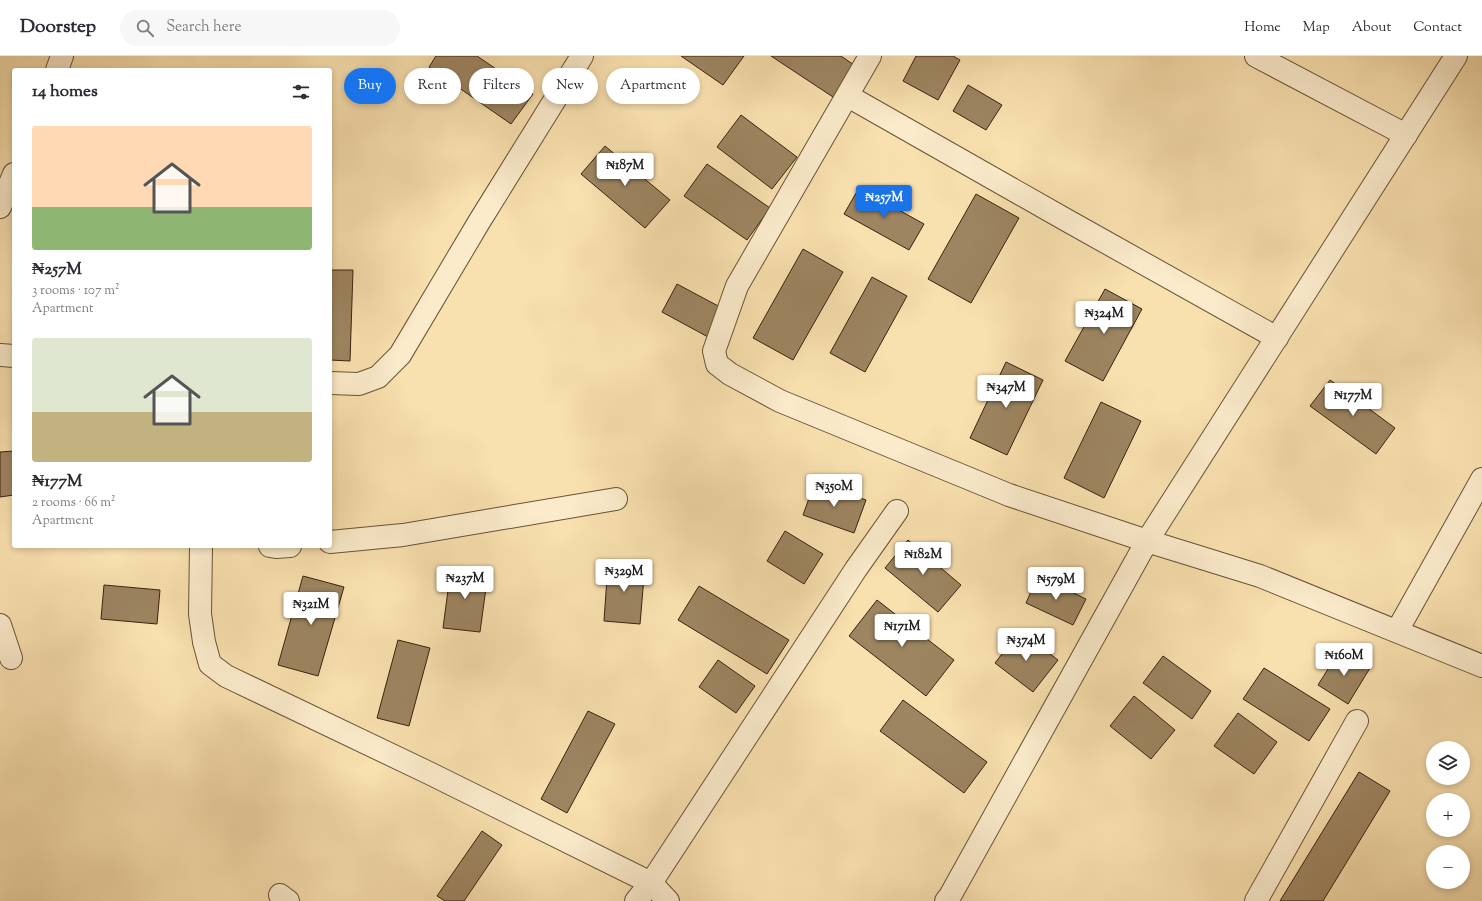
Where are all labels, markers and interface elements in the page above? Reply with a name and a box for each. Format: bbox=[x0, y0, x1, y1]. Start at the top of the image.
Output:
search box bbox=[120, 10, 400, 46]
text: Doorstep bbox=[20, 14, 96, 41]
icon: search bbox=[134, 17, 156, 39]
text: Search here bbox=[166, 17, 241, 38]
text: Home bbox=[1244, 18, 1281, 38]
text: Map bbox=[1303, 18, 1330, 38]
text: About bbox=[1352, 18, 1391, 38]
text: Contact bbox=[1413, 18, 1462, 38]
chip: Buy bbox=[344, 68, 396, 104]
chip: Rent bbox=[404, 68, 461, 104]
chip: Filters bbox=[469, 68, 534, 104]
chip: New bbox=[542, 68, 598, 104]
chip: Apartment bbox=[606, 68, 700, 104]
text: 14 homes bbox=[32, 80, 98, 104]
icon: filters bbox=[290, 81, 312, 103]
icon: home bbox=[136, 152, 208, 224]
pin: ₦187M bbox=[597, 153, 653, 187]
text: ₦187M bbox=[606, 157, 644, 175]
pin: ₦257M bbox=[856, 185, 912, 219]
text: ₦257M bbox=[865, 189, 903, 207]
text: ₦257M bbox=[32, 258, 82, 282]
text: 3 rooms · 107 m² bbox=[32, 282, 119, 300]
text: Apartment bbox=[32, 300, 93, 318]
pin: ₦324M bbox=[1076, 301, 1132, 335]
text: ₦324M bbox=[1084, 305, 1124, 323]
icon: home bbox=[136, 364, 208, 436]
pin: ₦347M bbox=[978, 375, 1034, 409]
text: ₦347M bbox=[986, 379, 1026, 397]
pin: ₦177M bbox=[1325, 383, 1381, 417]
text: ₦177M bbox=[1334, 387, 1372, 405]
text: ₦177M bbox=[32, 470, 82, 494]
pin: ₦350M bbox=[806, 474, 862, 508]
text: ₦350M bbox=[815, 478, 853, 496]
text: 2 rooms · 66 m² bbox=[32, 494, 115, 512]
text: Apartment bbox=[32, 512, 93, 530]
pin: ₦182M bbox=[895, 542, 951, 576]
text: ₦182M bbox=[904, 546, 942, 564]
pin: ₦329M bbox=[596, 559, 652, 593]
text: ₦329M bbox=[605, 563, 644, 581]
pin: ₦237M bbox=[437, 566, 493, 600]
pin: ₦579M bbox=[1028, 567, 1084, 601]
text: ₦237M bbox=[446, 570, 485, 588]
text: ₦579M bbox=[1037, 571, 1075, 589]
pin: ₦321M bbox=[283, 592, 339, 626]
text: ₦321M bbox=[292, 596, 330, 614]
pin: ₦171M bbox=[874, 614, 930, 648]
text: ₦171M bbox=[884, 618, 920, 636]
pin: ₦374M bbox=[998, 628, 1054, 662]
text: ₦374M bbox=[1007, 632, 1045, 650]
pin: ₦160M bbox=[1316, 643, 1372, 677]
text: ₦160M bbox=[1325, 647, 1363, 665]
map controls bbox=[1426, 741, 1470, 889]
button: layers bbox=[1426, 741, 1470, 785]
button: + bbox=[1426, 793, 1470, 837]
button: − bbox=[1426, 845, 1470, 889]

